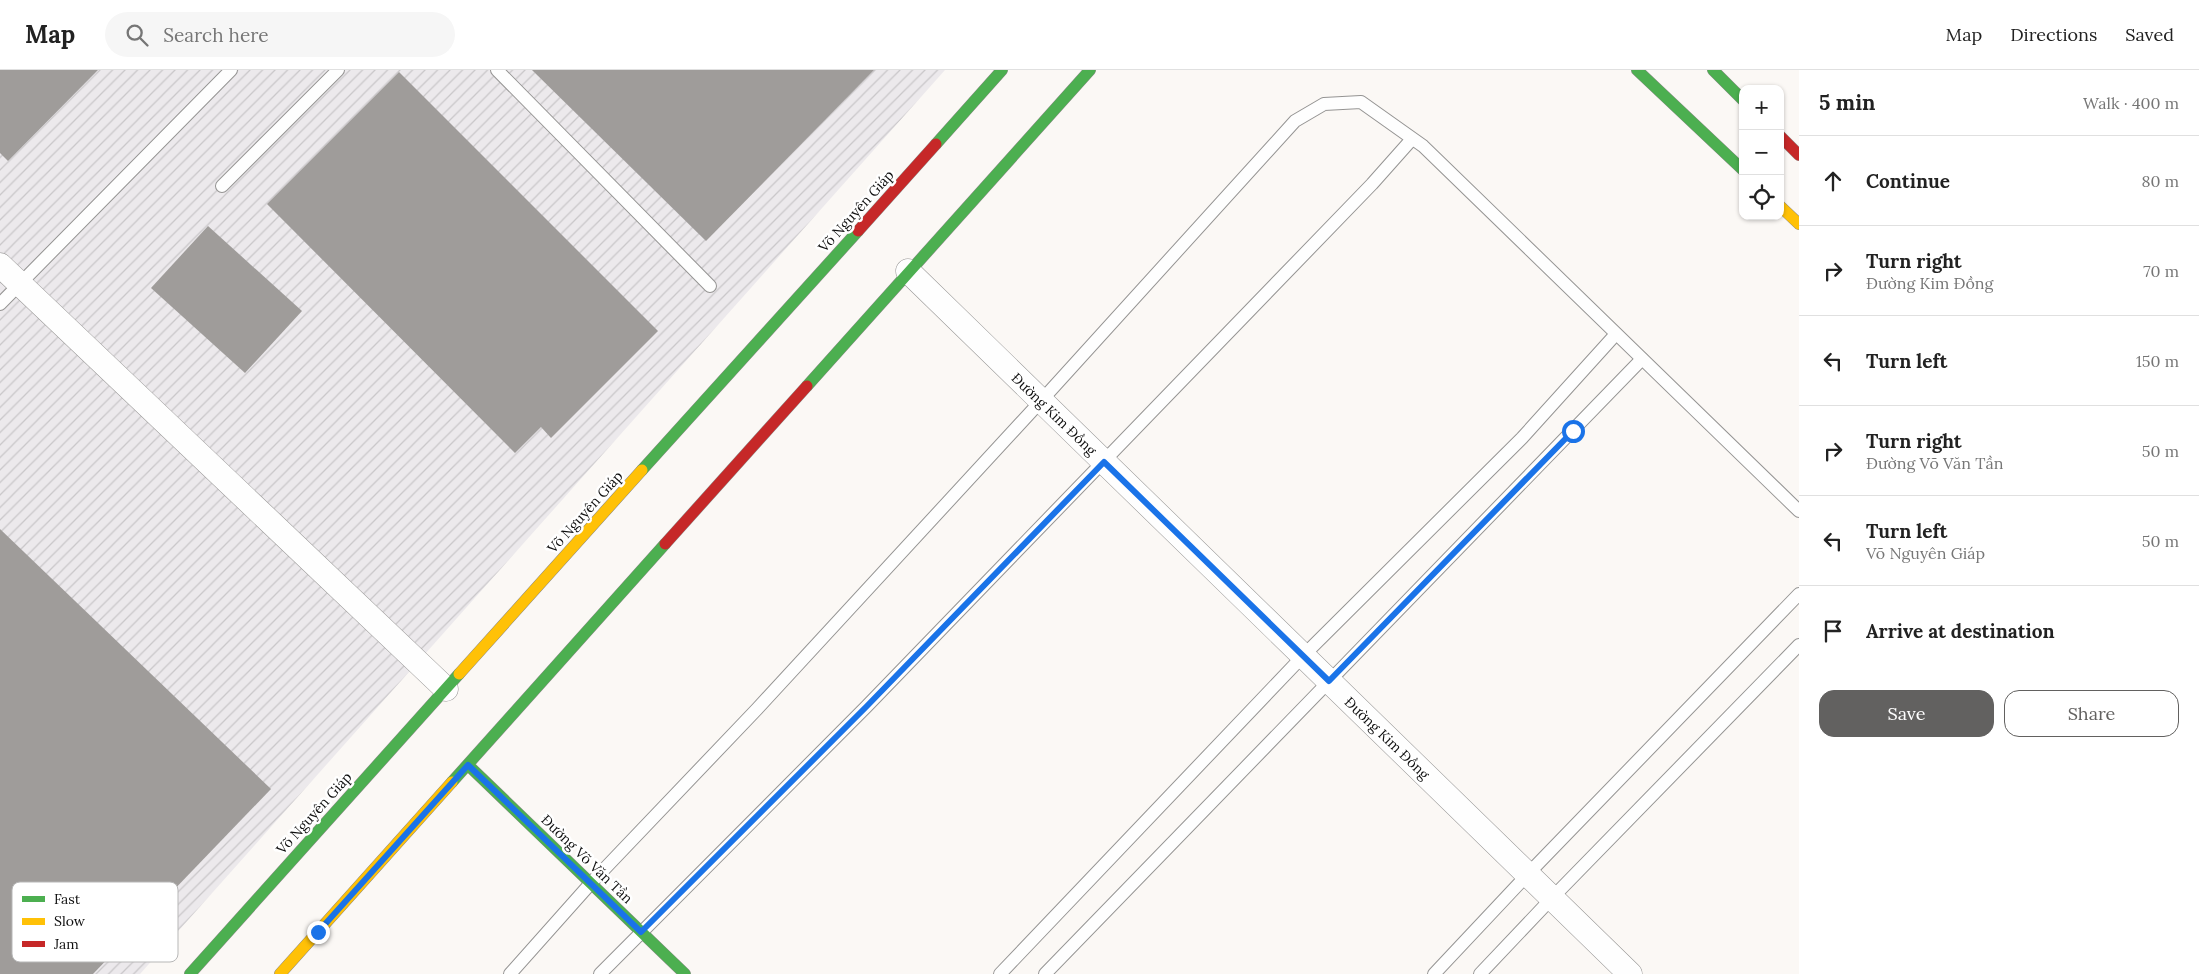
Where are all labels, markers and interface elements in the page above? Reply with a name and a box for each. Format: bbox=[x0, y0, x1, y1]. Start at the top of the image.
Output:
search box bbox=[105, 12, 455, 57]
text: Map bbox=[25, 19, 75, 50]
icon: search bbox=[123, 21, 151, 49]
text: Search here bbox=[163, 23, 269, 47]
text: Map bbox=[1946, 23, 1982, 46]
text: Directions bbox=[2010, 23, 2097, 46]
text: Saved bbox=[2125, 23, 2174, 46]
map controls bbox=[1739, 85, 1784, 220]
button: + bbox=[1739, 85, 1784, 130]
text: 5 min bbox=[1819, 89, 1875, 116]
text: Walk · 400 m bbox=[2083, 93, 2179, 113]
button: − bbox=[1739, 130, 1784, 175]
street label: Võ Nguyên Giáp bbox=[814, 166, 898, 257]
icon: ahead bbox=[1819, 167, 1847, 195]
text: Continue bbox=[1866, 169, 1950, 193]
text: 80 m bbox=[2142, 171, 2179, 191]
button: locate bbox=[1739, 175, 1784, 220]
text: Turn right bbox=[1866, 249, 1962, 273]
icon: right bbox=[1819, 257, 1847, 285]
text: 70 m bbox=[2143, 261, 2179, 281]
text: Đường Kim Đồng bbox=[1866, 273, 1993, 293]
icon: left bbox=[1819, 347, 1847, 375]
text: Turn left bbox=[1866, 349, 1947, 373]
text: 150 m bbox=[2136, 351, 2179, 371]
street label: Đường Kim Đồng bbox=[1008, 369, 1101, 459]
route start bbox=[1562, 420, 1585, 443]
text: Turn right bbox=[1866, 429, 1962, 453]
icon: right bbox=[1819, 437, 1847, 465]
text: 50 m bbox=[2142, 441, 2179, 461]
text: Đường Võ Văn Tần bbox=[1866, 453, 2003, 473]
street label: Võ Nguyên Giáp bbox=[543, 467, 627, 558]
text: Turn left bbox=[1866, 519, 1947, 543]
icon: left bbox=[1819, 527, 1847, 555]
text: 50 m bbox=[2142, 531, 2179, 551]
text: Võ Nguyên Giáp bbox=[1866, 543, 1985, 563]
icon: arrive bbox=[1819, 617, 1847, 645]
text: Arrive at destination bbox=[1866, 619, 2055, 643]
button: Save bbox=[1819, 690, 1994, 737]
button: Share bbox=[2004, 690, 2179, 737]
street label: Đường Kim Đồng bbox=[1341, 693, 1434, 783]
street label: Võ Nguyên Giáp bbox=[272, 768, 356, 859]
street label: Đường Võ Văn Tần bbox=[537, 811, 637, 908]
legend bbox=[12, 882, 178, 962]
text: Fast bbox=[54, 890, 81, 908]
text: Slow bbox=[54, 912, 86, 930]
route end bbox=[307, 921, 330, 944]
text: Jam bbox=[53, 935, 79, 953]

